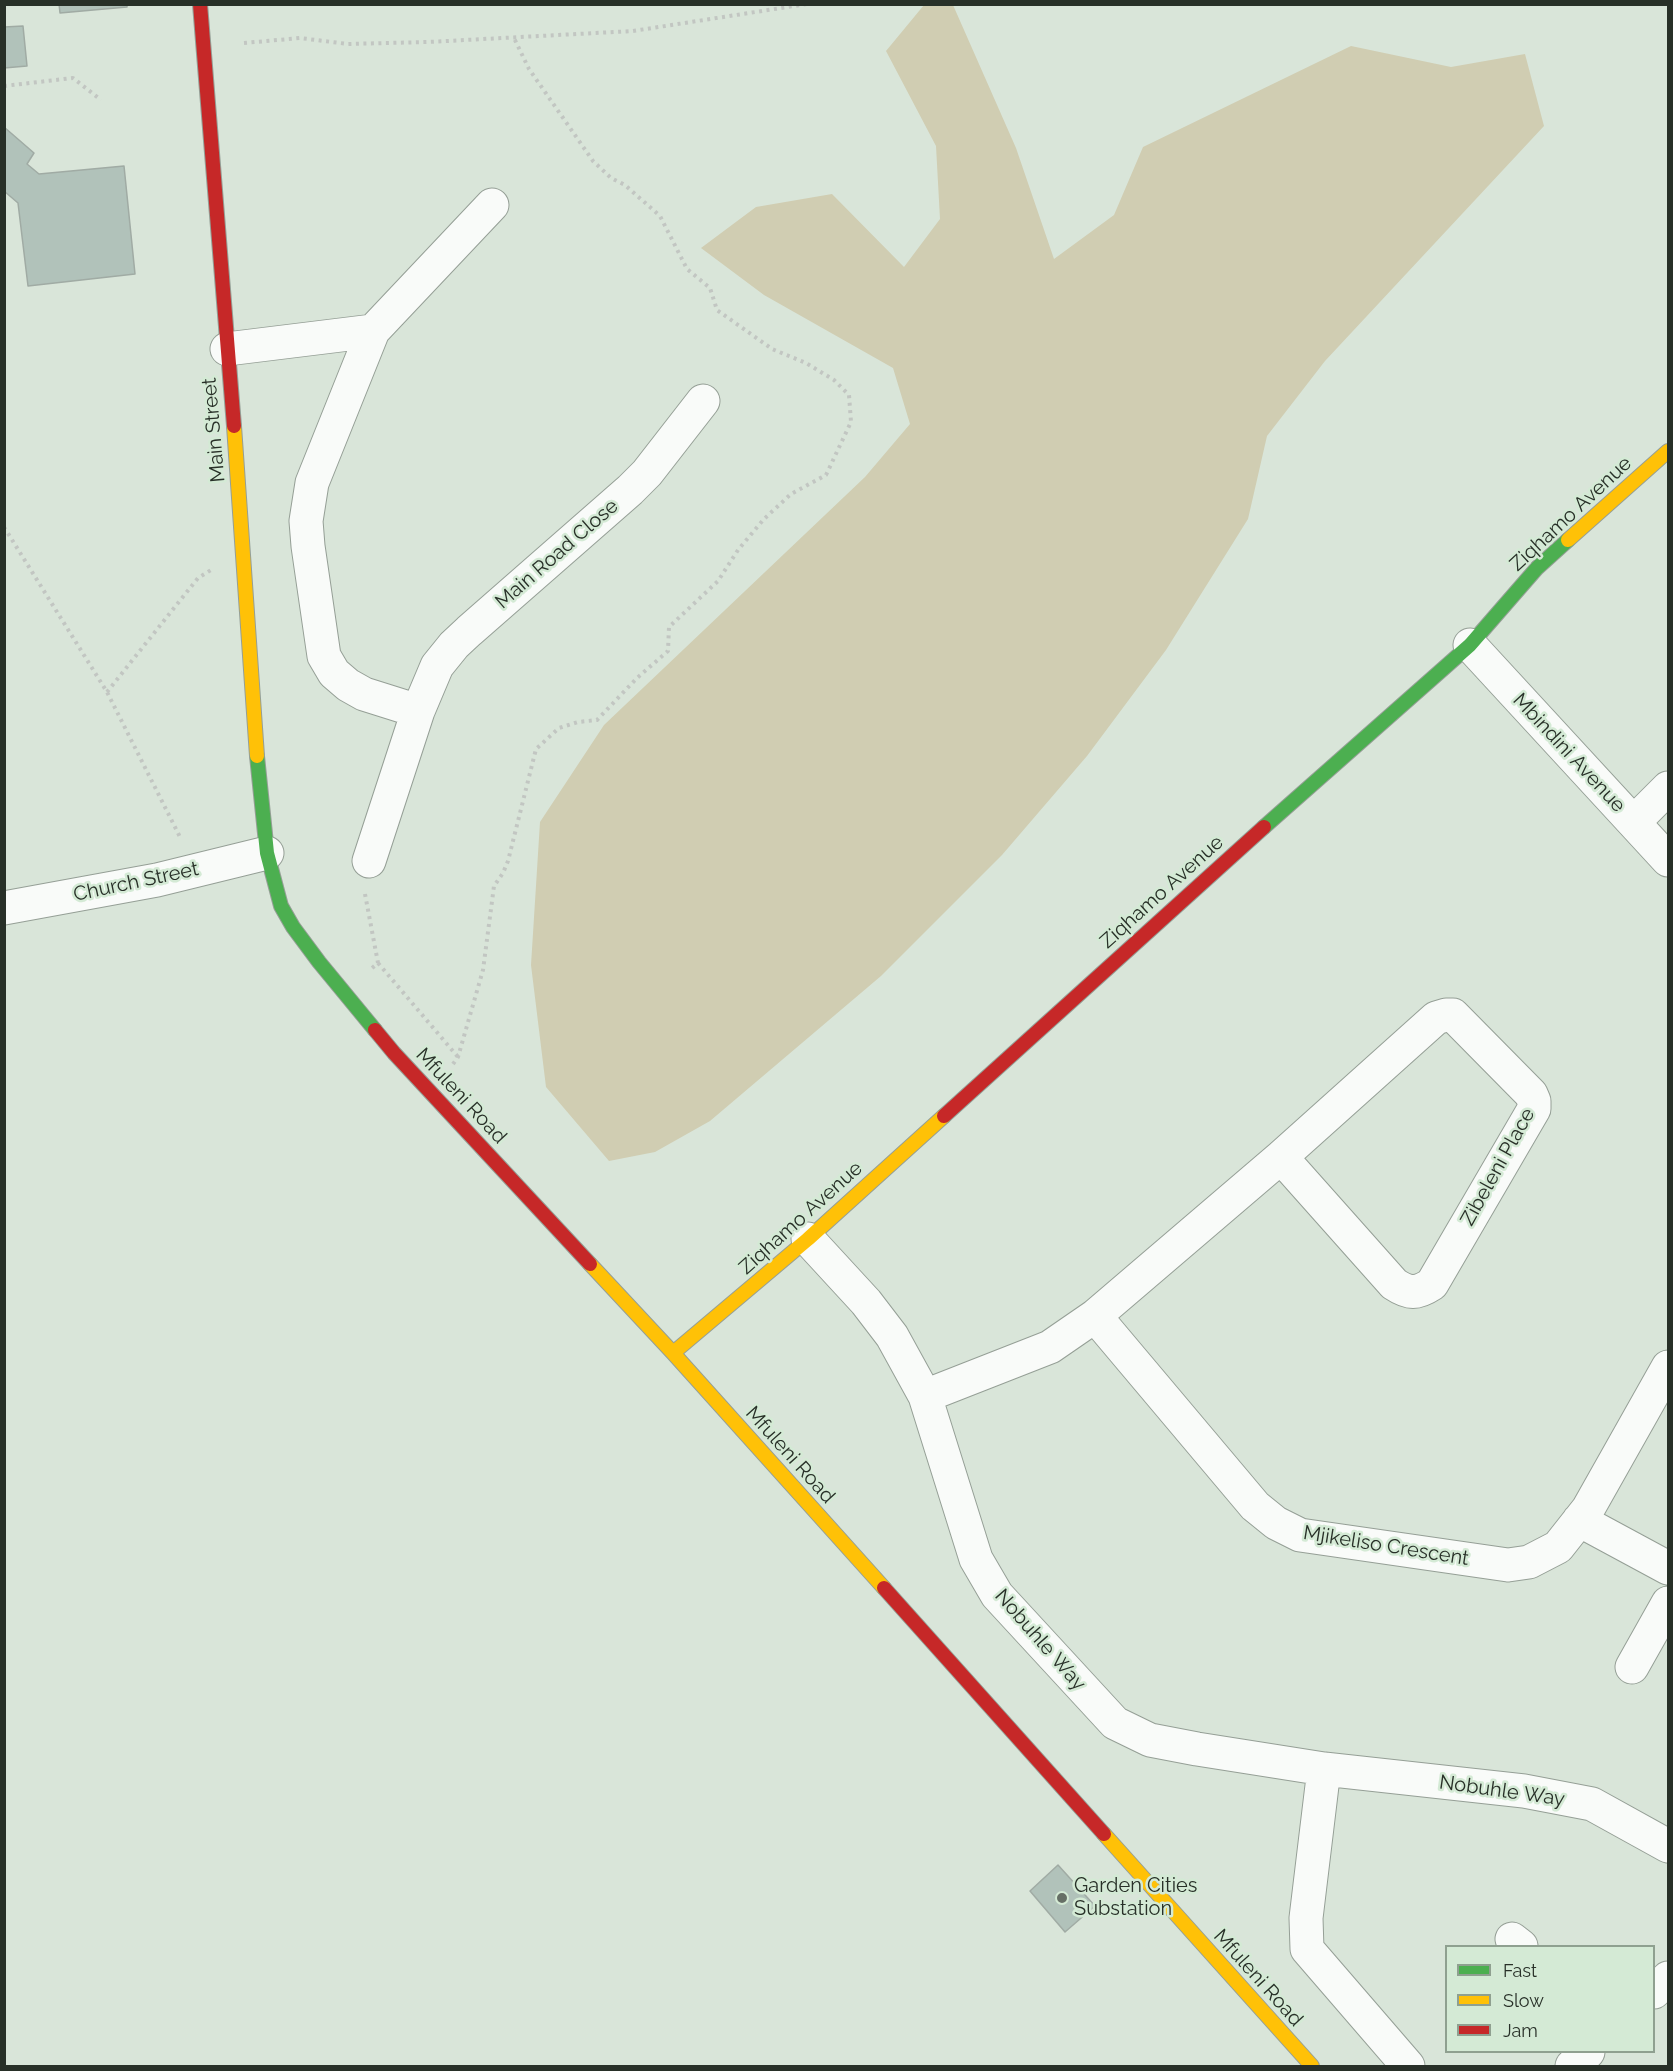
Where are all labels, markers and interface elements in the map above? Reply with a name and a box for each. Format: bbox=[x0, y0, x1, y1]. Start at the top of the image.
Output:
street label: Main Street bbox=[197, 377, 231, 483]
street label: Ziqhamo Avenue bbox=[1505, 452, 1637, 576]
street label: Main Road Close bbox=[491, 494, 623, 614]
street label: Mbindini Avenue bbox=[1508, 689, 1630, 817]
street label: Ziqhamo Avenue bbox=[1095, 830, 1229, 954]
street label: Church Street bbox=[71, 857, 201, 907]
street label: Mfuleni Road bbox=[411, 1043, 511, 1149]
street label: Zibeleni Place bbox=[1456, 1104, 1540, 1230]
street label: Ziqhamo Avenue bbox=[734, 1156, 868, 1280]
street label: Mfuleni Road bbox=[740, 1402, 840, 1508]
street label: Mjikeliso Crescent bbox=[1301, 1521, 1471, 1571]
street label: Nobuhle Way bbox=[989, 1584, 1091, 1696]
street label: Nobuhle Way bbox=[1438, 1770, 1566, 1812]
place label: Garden Cities Substation bbox=[1074, 1874, 1197, 1921]
marker: Garden Cities Substation bbox=[1055, 1891, 1069, 1905]
street label: Mfuleni Road bbox=[1208, 1925, 1308, 2031]
legend bbox=[1445, 1945, 1655, 2053]
text: Fast bbox=[1503, 1960, 1537, 1981]
text: Slow bbox=[1503, 1990, 1544, 2011]
text: Jam bbox=[1503, 2020, 1538, 2041]

